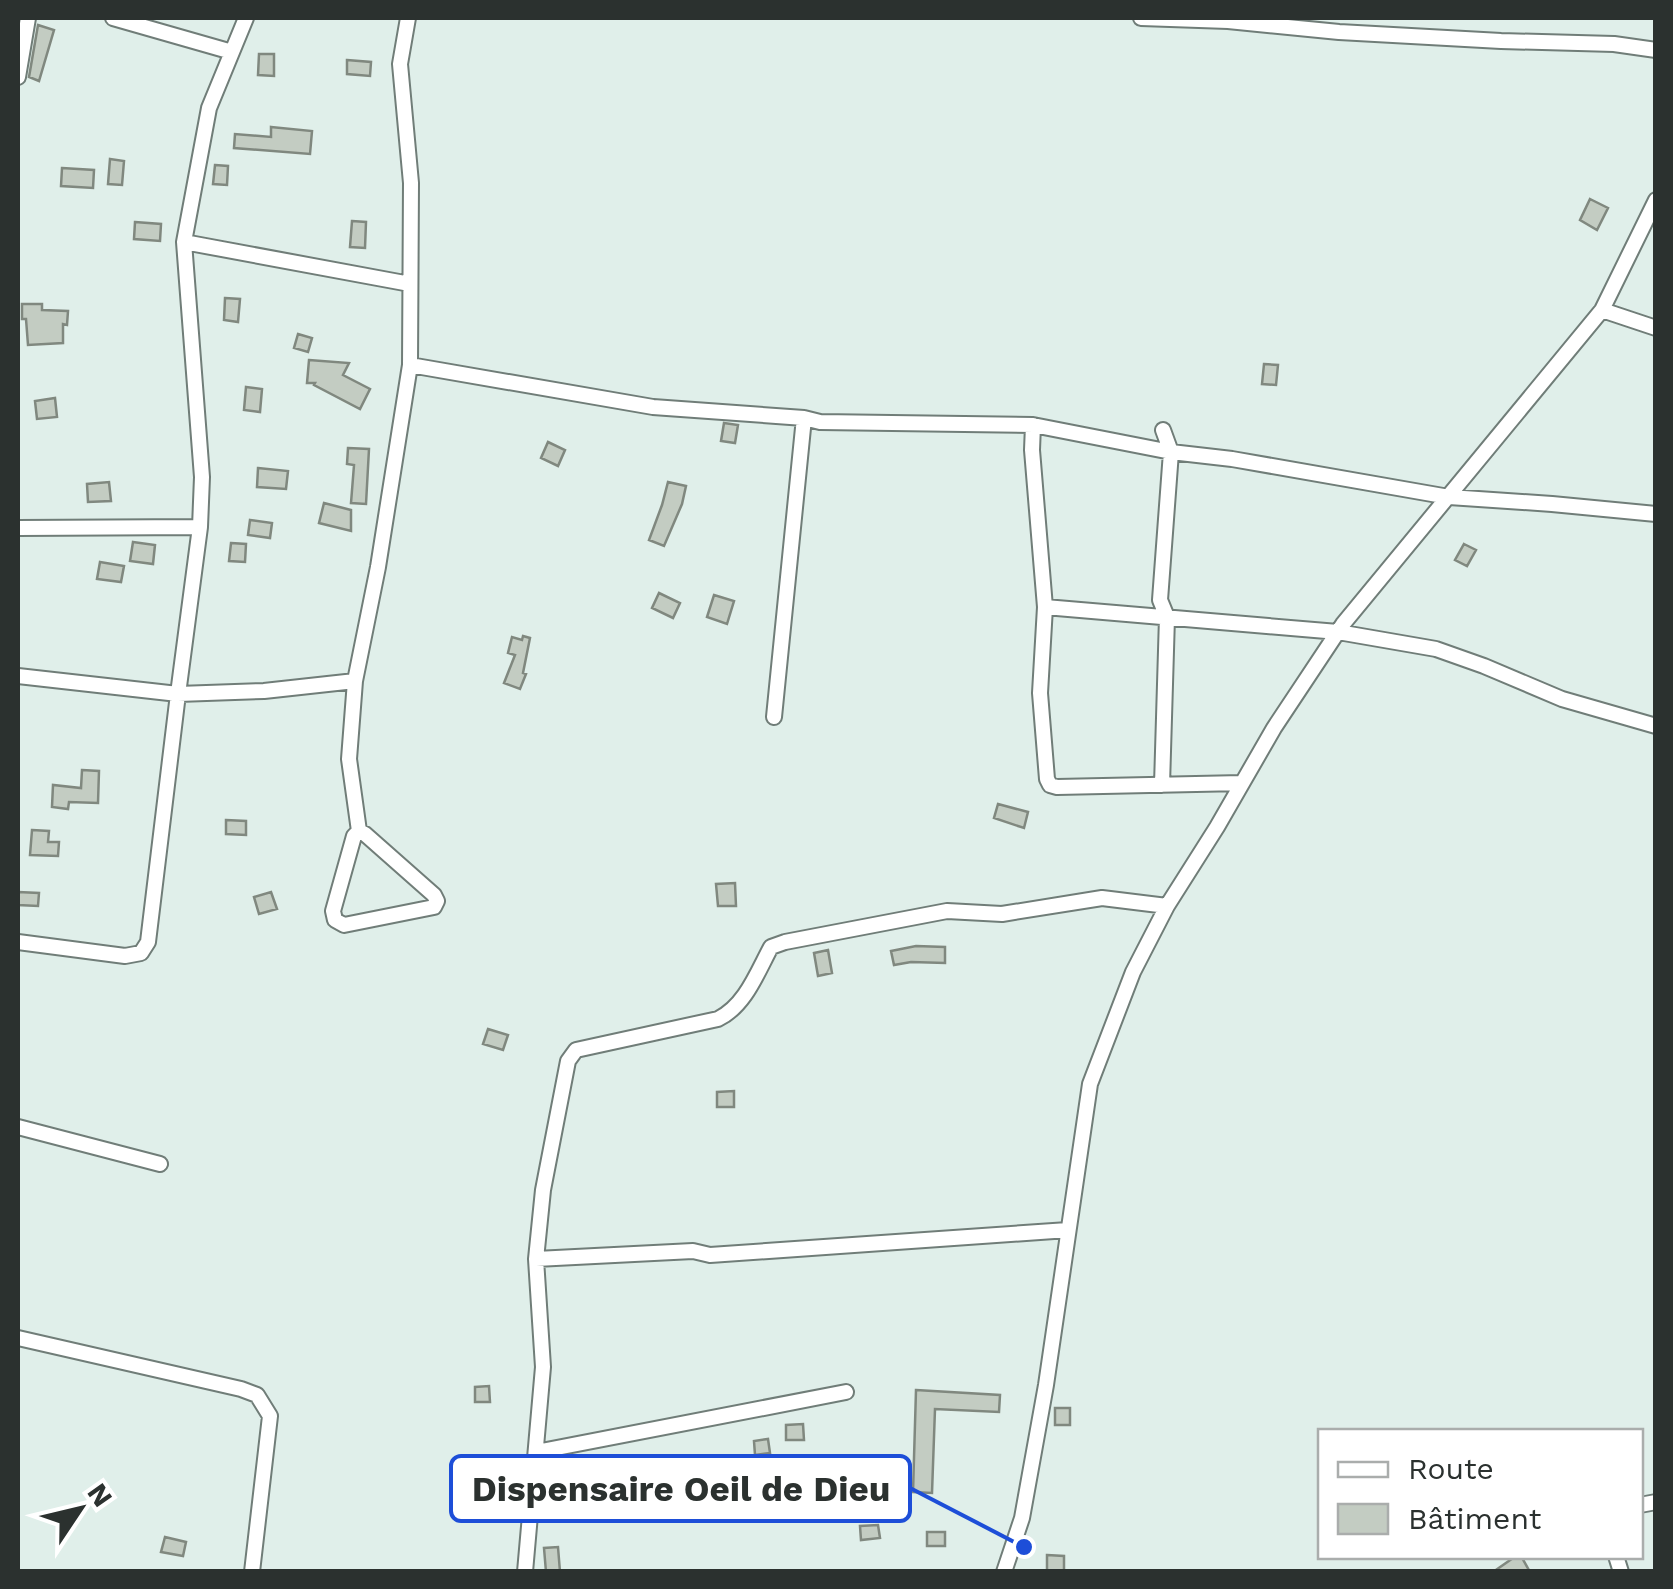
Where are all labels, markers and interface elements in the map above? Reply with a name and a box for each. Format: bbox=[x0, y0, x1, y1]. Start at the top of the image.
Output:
legend bbox=[1318, 1429, 1643, 1559]
text: Route bbox=[1408, 1451, 1494, 1486]
callout: Dispensaire Oeil de Dieu bbox=[451, 1456, 910, 1521]
north arrow bbox=[30, 1459, 130, 1559]
text: Dispensaire Oeil de Dieu bbox=[472, 1468, 890, 1510]
text: N bbox=[81, 1477, 120, 1513]
text: Bâtiment bbox=[1408, 1501, 1542, 1536]

